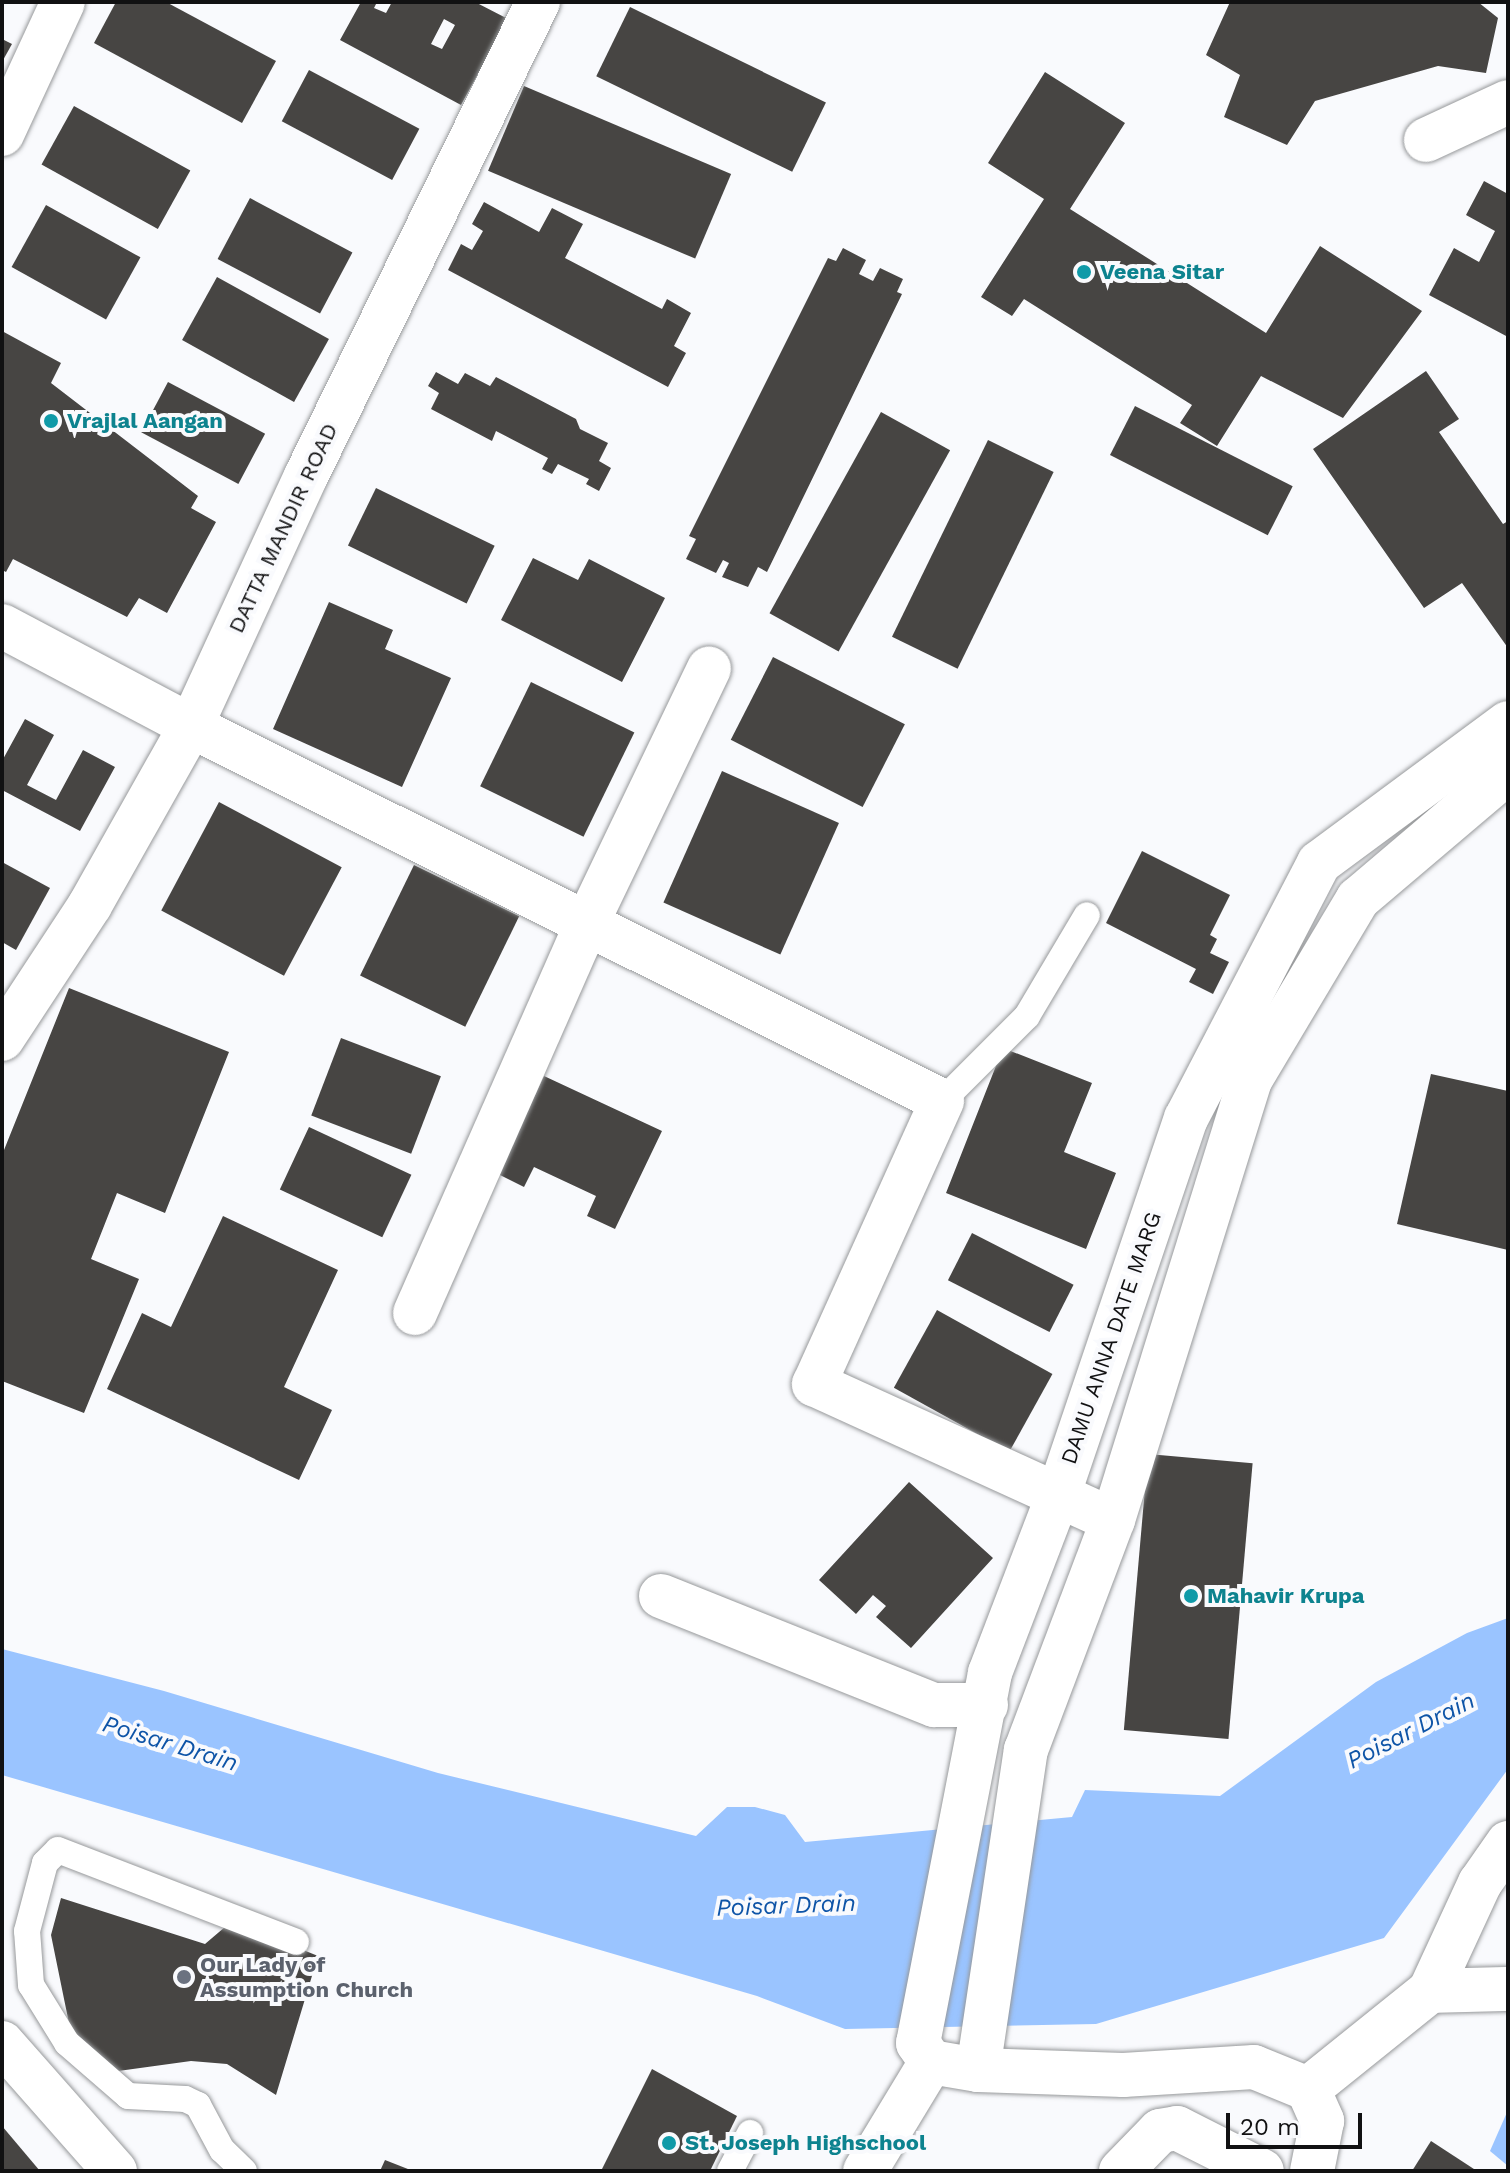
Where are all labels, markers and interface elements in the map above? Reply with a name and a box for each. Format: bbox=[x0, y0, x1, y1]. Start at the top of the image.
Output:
place label: Veena Sitar bbox=[1100, 259, 1224, 285]
marker: Veena Sitar bbox=[1075, 263, 1093, 281]
place label: Vrajlal Aangan bbox=[67, 408, 224, 434]
marker: Vrajlal Aangan bbox=[42, 412, 60, 430]
street label: DATTA MANDIR ROAD bbox=[223, 418, 343, 638]
street label: DAMU ANNA DATE MARG bbox=[1055, 1207, 1167, 1469]
place label: Mahavir Krupa bbox=[1207, 1583, 1365, 1609]
marker: Mahavir Krupa bbox=[1182, 1587, 1200, 1605]
water label: Poisar Drain bbox=[1342, 1686, 1480, 1776]
water label: Poisar Drain bbox=[99, 1710, 241, 1778]
water label: Poisar Drain bbox=[715, 1889, 857, 1923]
place label: Our Lady of Assumption Church bbox=[200, 1951, 413, 2002]
marker: Our Lady of Assumption Church bbox=[175, 1968, 193, 1986]
scale bar bbox=[1230, 2097, 1366, 2147]
text: 20 m bbox=[1240, 2113, 1300, 2141]
place label: St. Joseph Highschool bbox=[685, 2130, 926, 2156]
marker: St. Joseph Highschool bbox=[660, 2134, 678, 2152]

